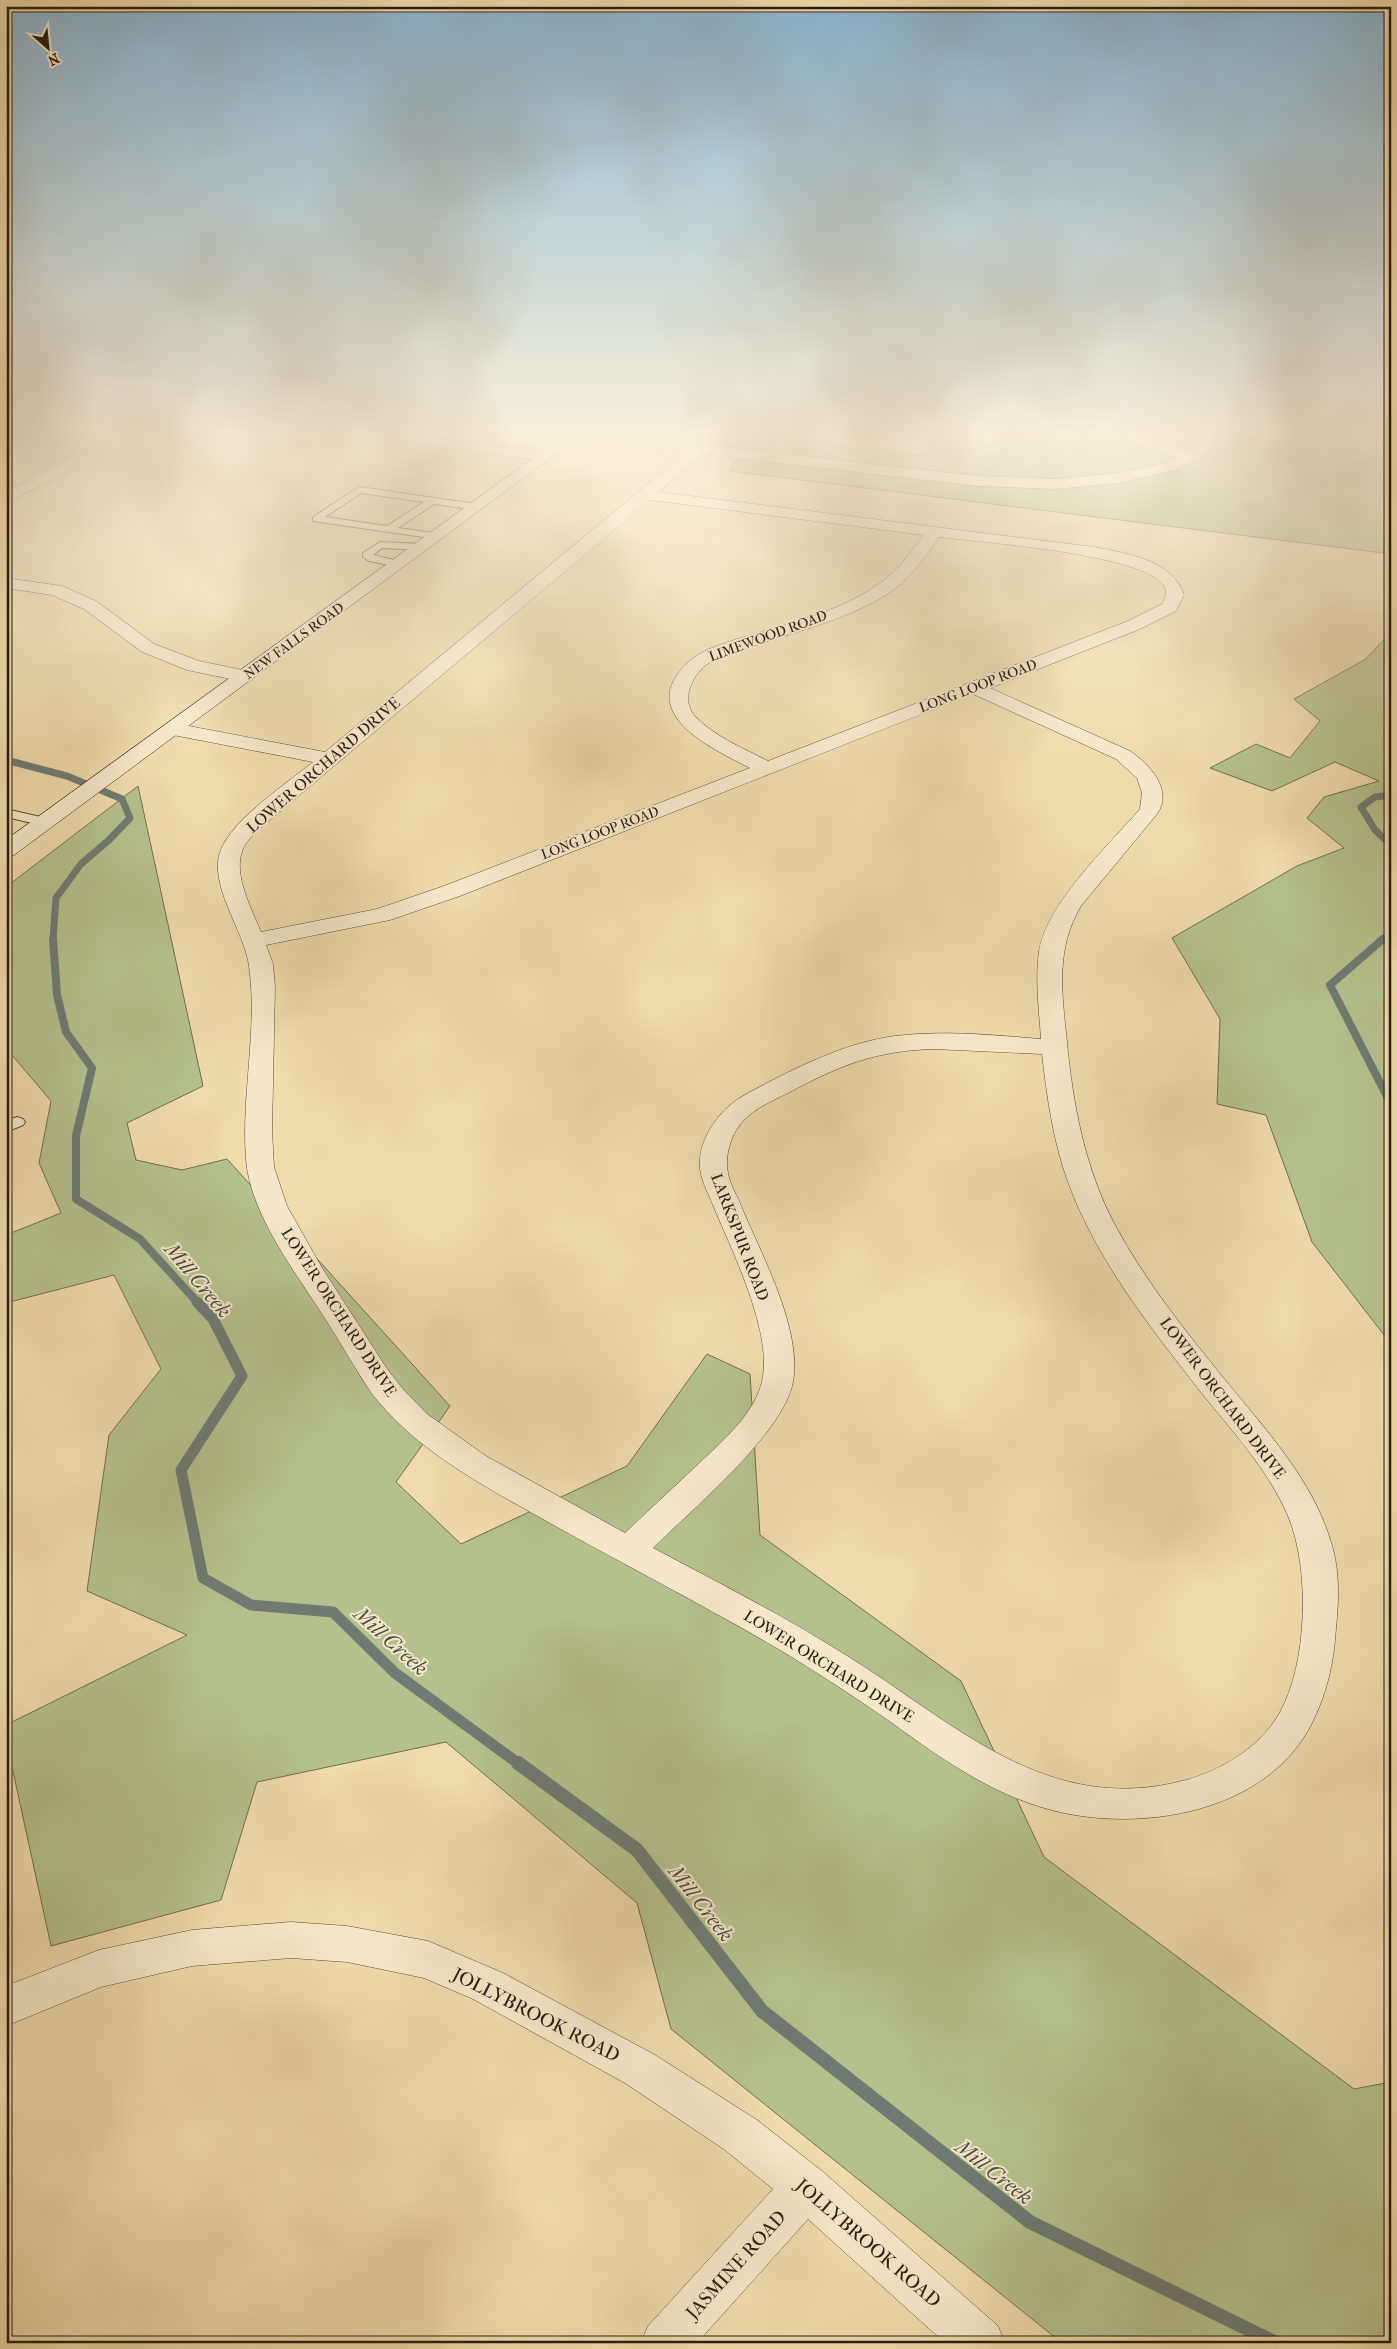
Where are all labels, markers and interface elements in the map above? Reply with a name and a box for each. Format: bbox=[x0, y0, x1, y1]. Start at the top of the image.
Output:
north arrow bbox=[22, 22, 72, 72]
text: N bbox=[45, 49, 62, 69]
street label: NEW FALLS ROAD bbox=[241, 599, 348, 683]
street label: LIMEWOOD ROAD bbox=[707, 607, 830, 665]
street label: LONG LOOP ROAD bbox=[917, 656, 1040, 716]
street label: LOWER ORCHARD DRIVE bbox=[242, 693, 404, 837]
street label: LONG LOOP ROAD bbox=[539, 803, 662, 863]
street label: LARKSPUR ROAD bbox=[707, 1171, 773, 1303]
street label: LOWER ORCHARD DRIVE bbox=[277, 1224, 401, 1400]
water label: Mill Creek bbox=[158, 1236, 236, 1322]
street label: LOWER ORCHARD DRIVE bbox=[1156, 1314, 1290, 1483]
water label: Mill Creek bbox=[348, 1600, 433, 1680]
street label: LOWER ORCHARD DRIVE bbox=[740, 1606, 918, 1726]
water label: Mill Creek bbox=[662, 1858, 738, 1946]
street label: JOLLYBROOK ROAD bbox=[447, 1962, 623, 2067]
water label: Mill Creek bbox=[949, 2133, 1037, 2209]
street label: JOLLYBROOK ROAD bbox=[790, 2173, 945, 2312]
street label: JASMINE ROAD bbox=[680, 2206, 791, 2325]

